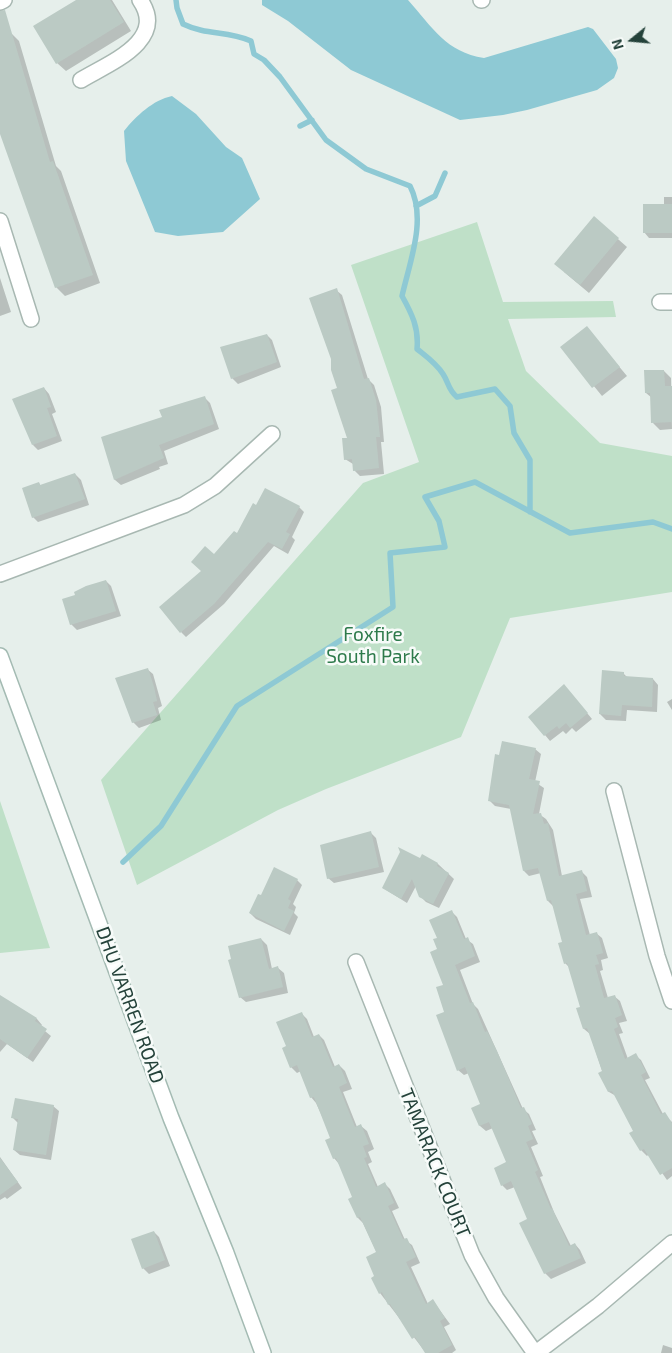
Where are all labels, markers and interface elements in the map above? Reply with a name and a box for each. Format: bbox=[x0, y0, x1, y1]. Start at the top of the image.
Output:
north arrow bbox=[607, 15, 657, 65]
text: N bbox=[608, 37, 627, 52]
park label: Foxfire South Park bbox=[326, 624, 420, 668]
street label: DHU VARREN ROAD bbox=[91, 923, 169, 1087]
street label: TAMARACK COURT bbox=[395, 1085, 475, 1241]

